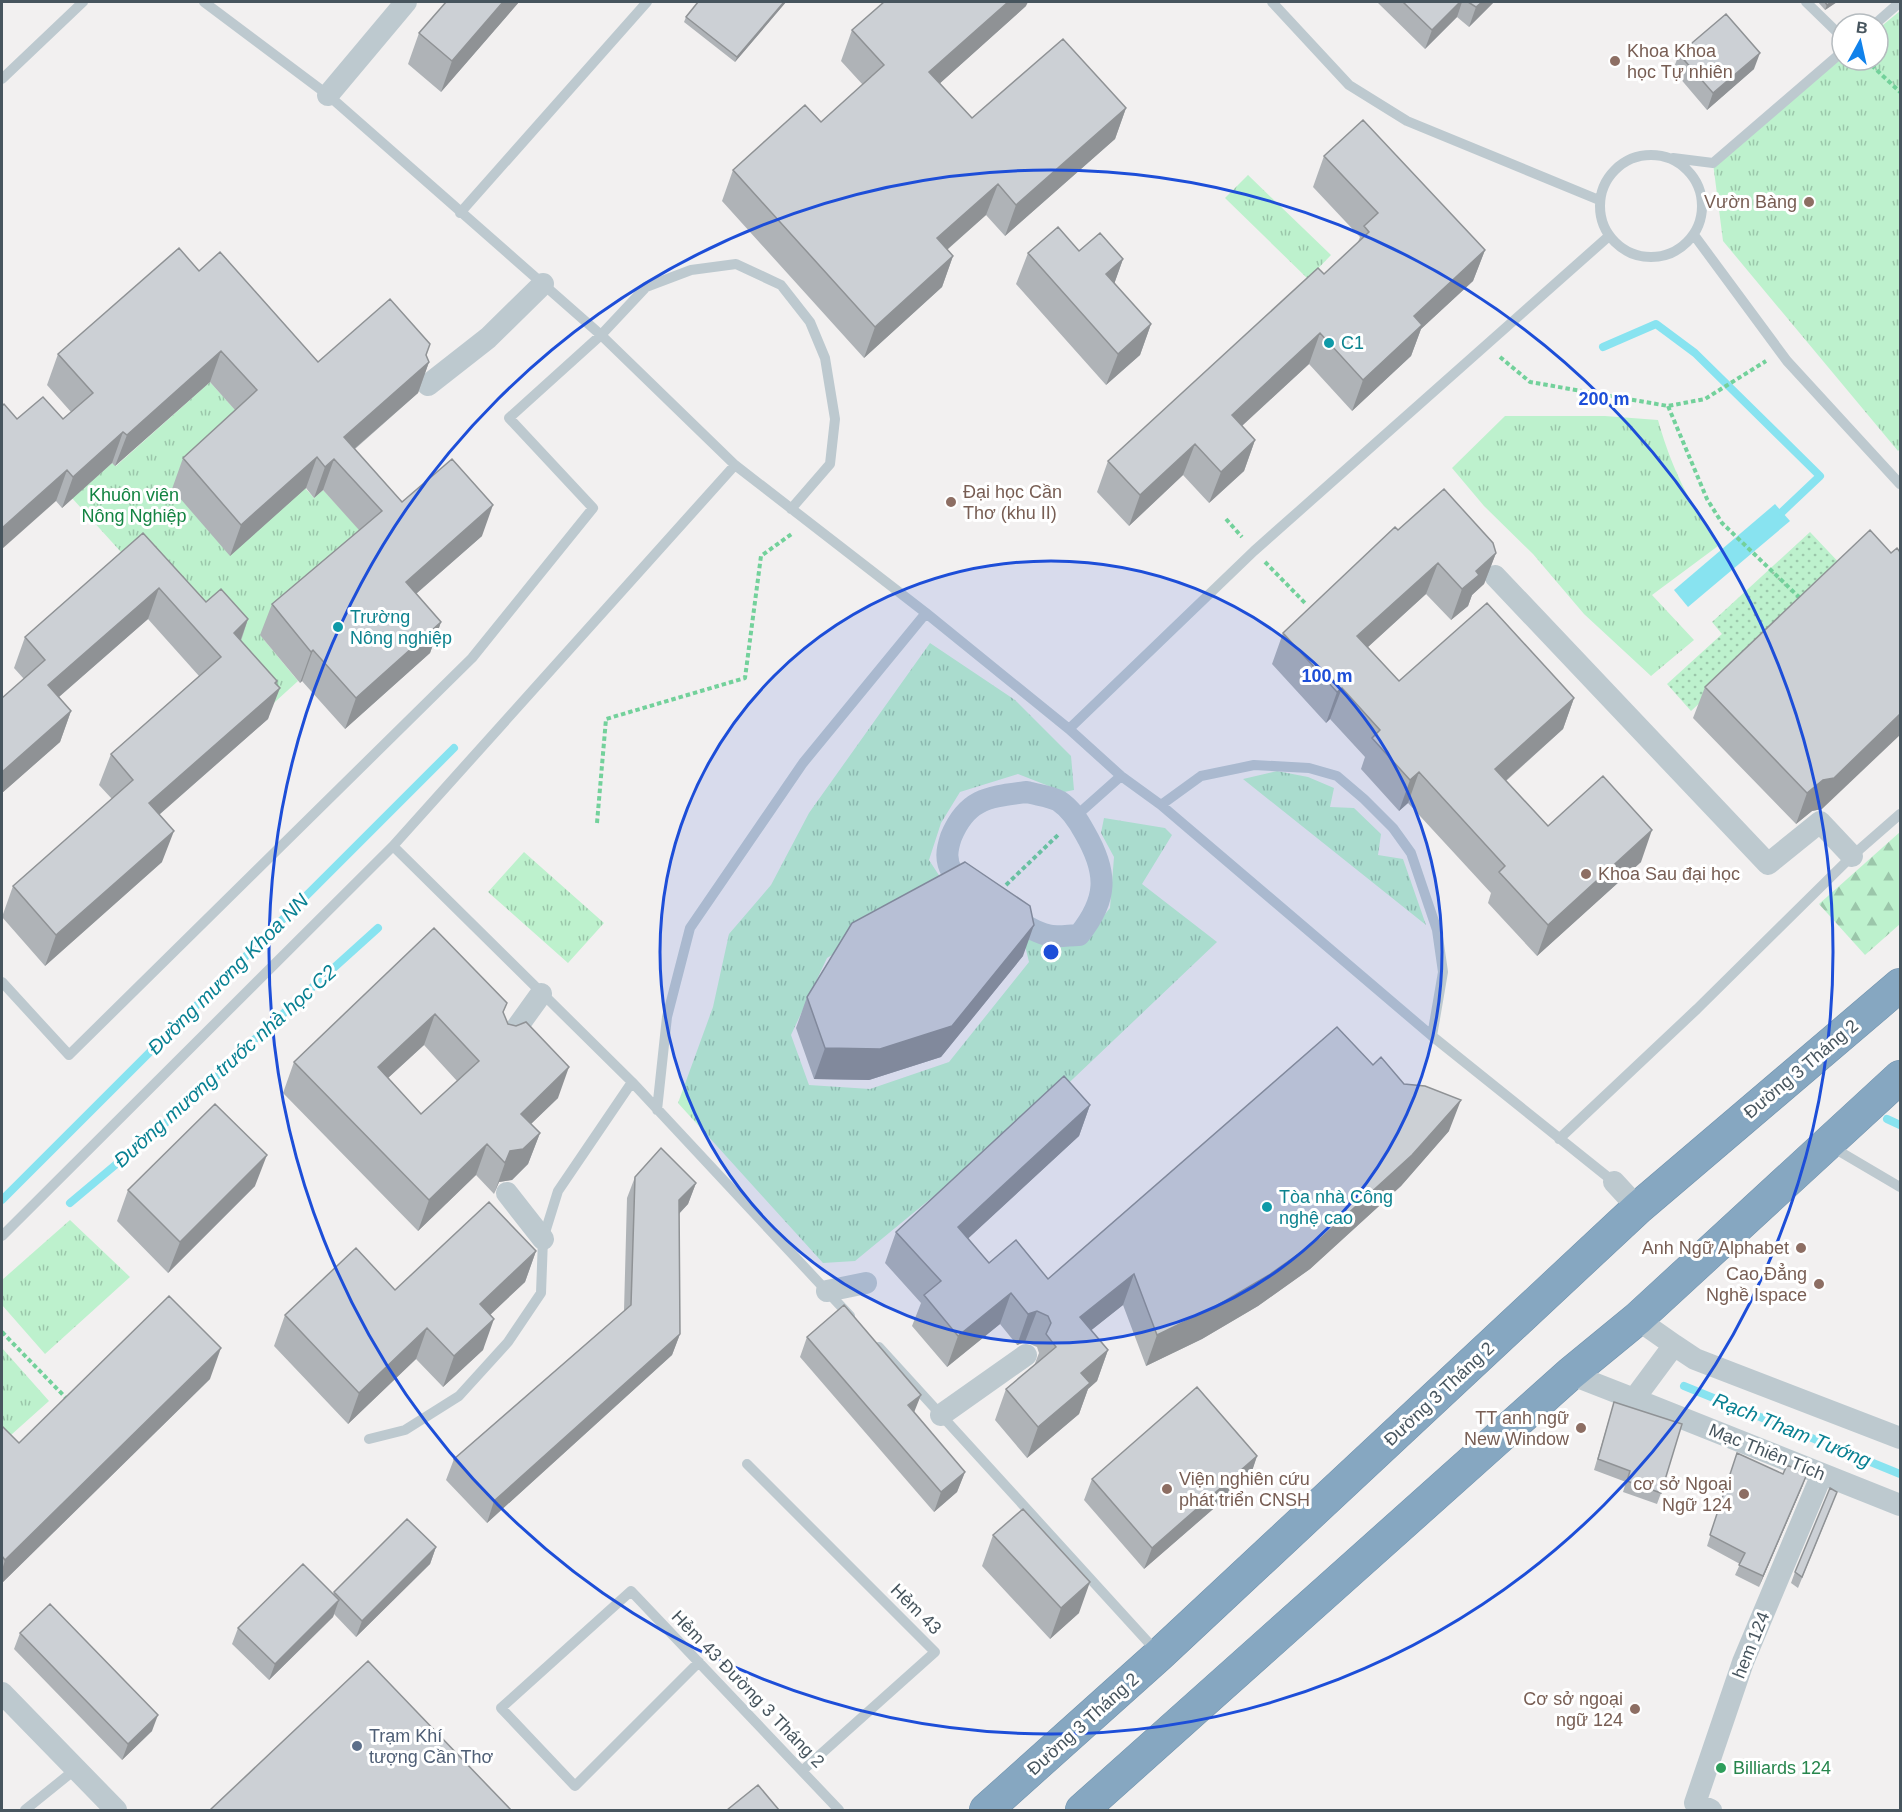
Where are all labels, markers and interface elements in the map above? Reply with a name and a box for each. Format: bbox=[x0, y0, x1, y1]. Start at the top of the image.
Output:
north arrow bbox=[1830, 12, 1890, 72]
text: B bbox=[1855, 18, 1869, 37]
place label: Khoa Khoa học Tự nhiên bbox=[1627, 41, 1733, 82]
marker: Khoa Khoa học Tự nhiên bbox=[1608, 54, 1622, 68]
place label: Vườn Bàng bbox=[1704, 192, 1797, 212]
marker: Vườn Bàng bbox=[1802, 195, 1816, 209]
place label: C1 bbox=[1341, 333, 1364, 353]
marker: C1 bbox=[1322, 336, 1336, 350]
text: 200 m bbox=[1578, 389, 1630, 409]
place label: Đại học Cần Thơ (khu II) bbox=[963, 482, 1062, 523]
park label: Khuôn viên Nông Nghiệp bbox=[81, 485, 187, 526]
marker: Đại học Cần Thơ (khu II) bbox=[944, 495, 958, 509]
place label: Trường Nông nghiệp bbox=[350, 607, 452, 648]
marker: Trường Nông nghiệp bbox=[331, 620, 345, 634]
text: 100 m bbox=[1301, 666, 1353, 686]
place label: Khoa Sau đại học bbox=[1598, 864, 1740, 884]
marker: Khoa Sau đại học bbox=[1579, 867, 1593, 881]
water label: Đường mương Khoa NN bbox=[143, 889, 313, 1059]
centre of rings bbox=[1041, 942, 1061, 962]
water label: Đường mương trước nhà học C2 bbox=[109, 960, 341, 1172]
street label: Đường 3 Tháng 2 bbox=[1740, 1016, 1862, 1122]
place label: Tòa nhà Công nghệ cao bbox=[1279, 1187, 1393, 1228]
marker: Tòa nhà Công nghệ cao bbox=[1260, 1200, 1274, 1214]
place label: Anh Ngữ Alphabet bbox=[1642, 1238, 1789, 1258]
marker: Anh Ngữ Alphabet bbox=[1794, 1241, 1808, 1255]
place label: Cao Đẳng Nghề Ispace bbox=[1706, 1263, 1807, 1305]
marker: Cao Đẳng Nghề Ispace bbox=[1812, 1277, 1826, 1291]
street label: Đường 3 Tháng 2 bbox=[1380, 1338, 1498, 1450]
water label: Rạch Tham Tướng bbox=[1710, 1388, 1874, 1472]
place label: TT anh ngữ New Window bbox=[1464, 1408, 1570, 1449]
street label: Mạc Thiên Tích bbox=[1706, 1420, 1828, 1484]
marker: TT anh ngữ New Window bbox=[1574, 1421, 1588, 1435]
place label: Viện nghiên cứu phát triển CNSH bbox=[1179, 1469, 1310, 1510]
place label: cơ sở Ngoại Ngữ 124 bbox=[1633, 1474, 1732, 1515]
marker: Viện nghiên cứu phát triển CNSH bbox=[1160, 1482, 1174, 1496]
marker: cơ sở Ngoại Ngữ 124 bbox=[1737, 1487, 1751, 1501]
street label: Hẻm 43 bbox=[887, 1580, 945, 1638]
street label: Hẻm 43 Đường 3 Tháng 2 bbox=[668, 1606, 828, 1772]
street label: hem 124 bbox=[1729, 1609, 1773, 1681]
street label: Đường 3 Tháng 2 bbox=[1023, 1669, 1143, 1779]
place label: Cơ sở ngoại ngữ 124 bbox=[1523, 1689, 1623, 1730]
marker: Cơ sở ngoại ngữ 124 bbox=[1628, 1702, 1642, 1716]
place label: Trạm Khí tượng Cần Thơ bbox=[369, 1726, 494, 1767]
marker: Trạm Khí tượng Cần Thơ bbox=[350, 1739, 364, 1753]
place label: Billiards 124 bbox=[1733, 1758, 1831, 1778]
marker: Billiards 124 bbox=[1714, 1761, 1728, 1775]

